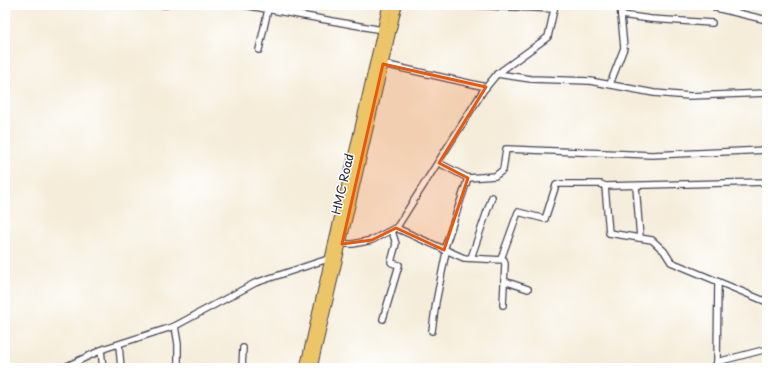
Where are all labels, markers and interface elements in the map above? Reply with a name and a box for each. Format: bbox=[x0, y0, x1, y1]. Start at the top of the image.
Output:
street label: HMC Road bbox=[326, 151, 358, 216]

